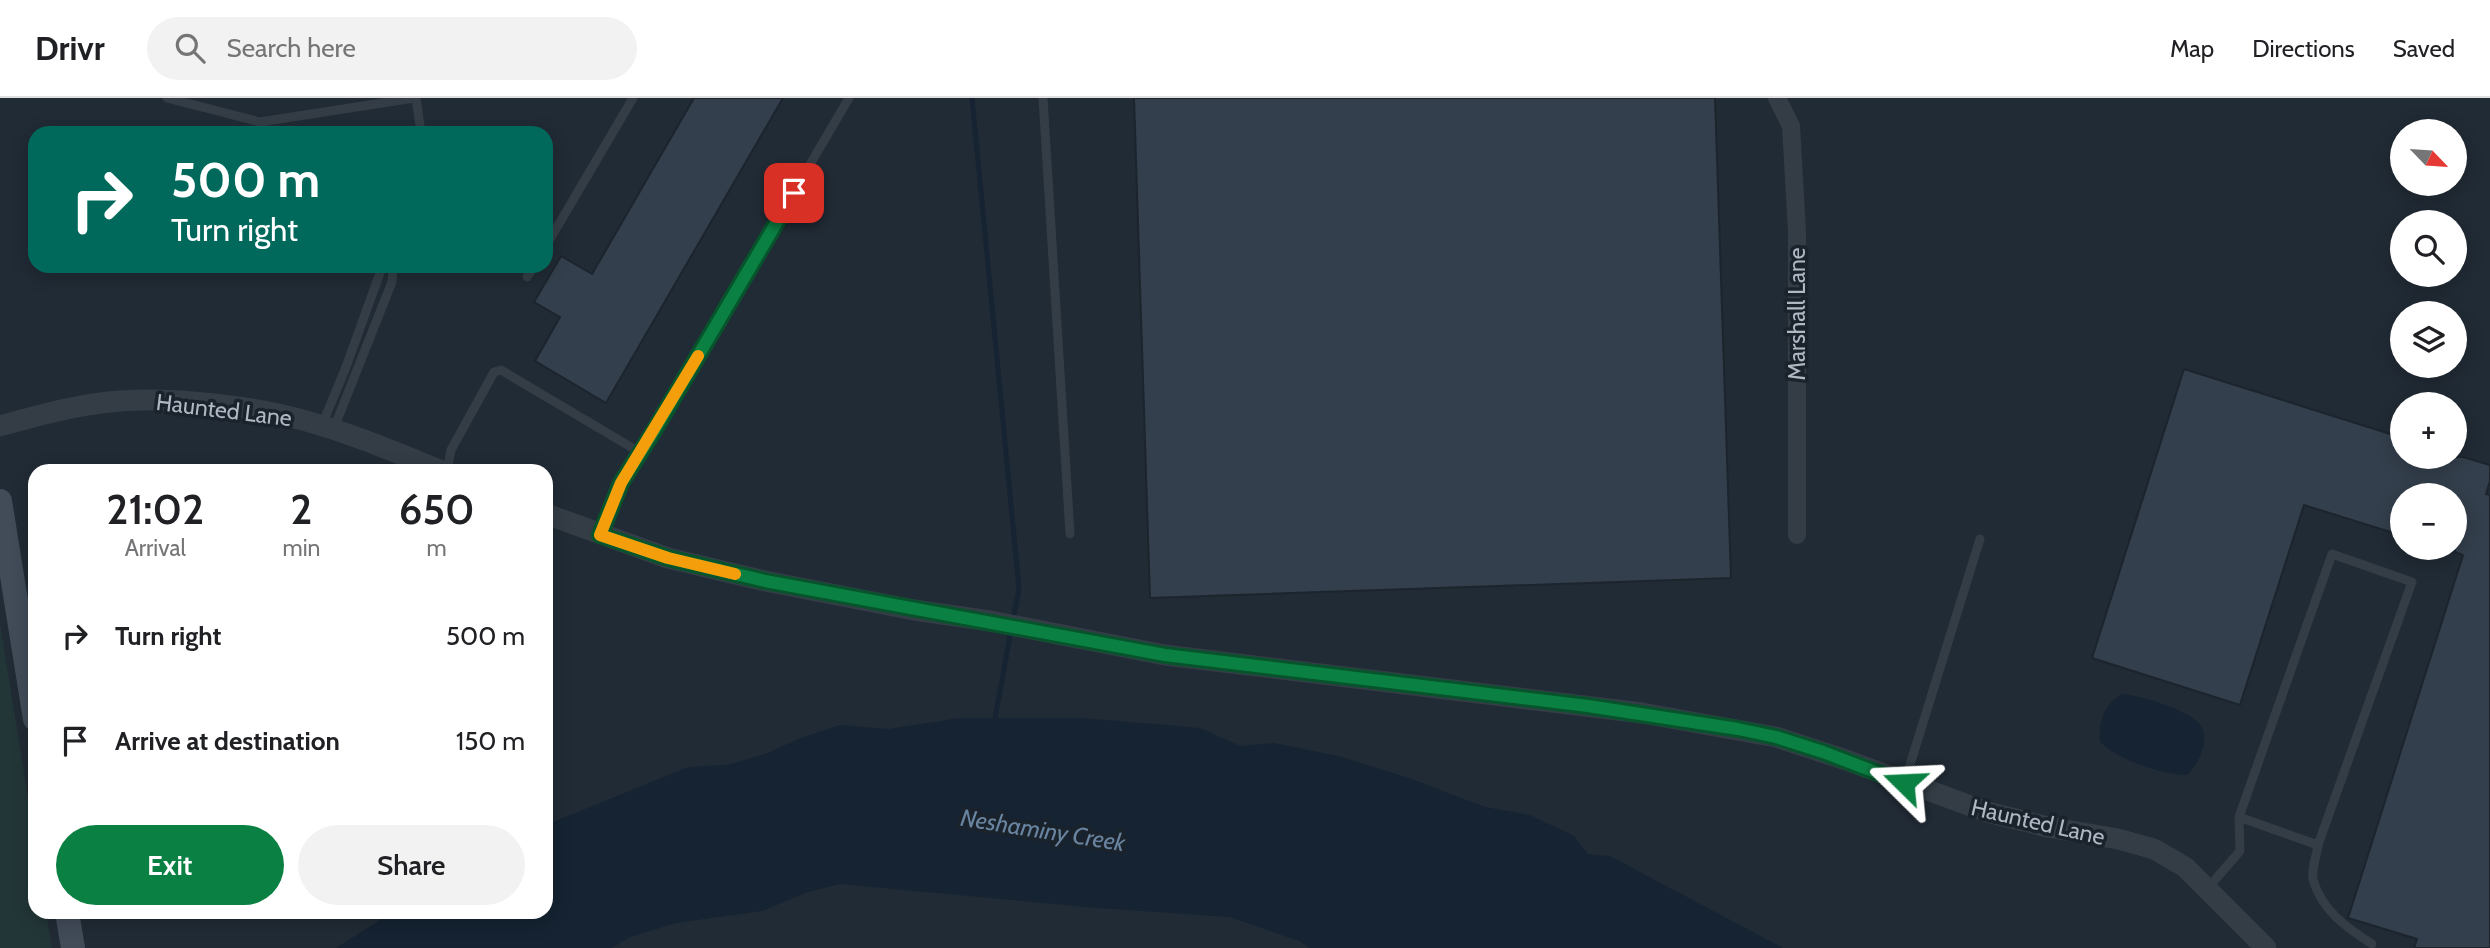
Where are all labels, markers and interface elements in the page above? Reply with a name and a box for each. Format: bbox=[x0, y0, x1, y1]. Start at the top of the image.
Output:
search box bbox=[147, 17, 637, 80]
text: Drivr bbox=[35, 28, 105, 68]
icon: search bbox=[171, 29, 209, 67]
text: Search here bbox=[227, 32, 356, 64]
text: Map bbox=[2170, 34, 2214, 63]
text: Directions bbox=[2252, 34, 2355, 63]
text: Saved bbox=[2393, 34, 2455, 63]
north arrow bbox=[2390, 119, 2468, 196]
map controls bbox=[2390, 119, 2467, 560]
text: 500 m bbox=[171, 150, 320, 209]
icon: right bbox=[56, 154, 147, 245]
pin bbox=[764, 163, 824, 223]
icon: arrive bbox=[775, 174, 813, 212]
text: Turn right bbox=[171, 210, 298, 249]
button: search bbox=[2390, 210, 2467, 287]
street label: Marshall Lane bbox=[1783, 247, 1811, 381]
button: layers bbox=[2390, 301, 2467, 378]
street label: Haunted Lane bbox=[155, 388, 294, 432]
button: + bbox=[2390, 392, 2467, 469]
text: 21:02 bbox=[106, 483, 204, 535]
text: 2 bbox=[290, 483, 313, 535]
text: 650 bbox=[399, 483, 475, 535]
button: − bbox=[2390, 483, 2467, 560]
text: Arrival bbox=[125, 534, 186, 562]
text: min bbox=[282, 534, 320, 562]
text: m bbox=[427, 534, 447, 562]
icon: right bbox=[56, 617, 94, 655]
text: Turn right bbox=[115, 620, 221, 652]
text: 500 m bbox=[446, 620, 525, 652]
icon: arrive bbox=[56, 722, 94, 760]
text: Arrive at destination bbox=[115, 725, 340, 757]
text: 150 m bbox=[456, 725, 525, 757]
position arrow bbox=[1867, 746, 1941, 820]
street label: Haunted Lane bbox=[1968, 793, 2108, 851]
water label: Neshaminy Creek bbox=[959, 803, 1128, 857]
button: Exit bbox=[56, 825, 284, 905]
button: Share bbox=[298, 825, 525, 905]

